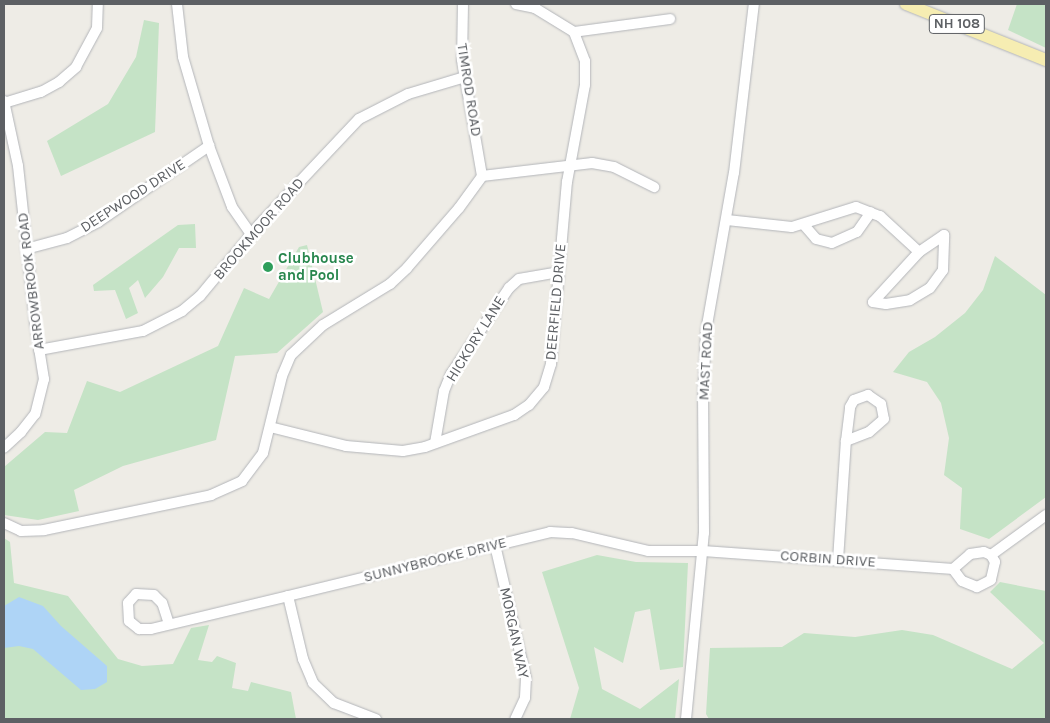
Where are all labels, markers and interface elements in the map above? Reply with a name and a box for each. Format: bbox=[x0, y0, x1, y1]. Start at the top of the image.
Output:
road number: NH 108 bbox=[928, 12, 986, 36]
street label: TIMROD ROAD bbox=[453, 42, 485, 138]
street label: DEEPWOOD DRIVE bbox=[77, 155, 189, 237]
street label: BROOKMOOR ROAD bbox=[210, 174, 308, 284]
street label: ARROWBROOK ROAD bbox=[14, 211, 48, 351]
street label: DEERFIELD DRIVE bbox=[542, 243, 570, 361]
place label: Clubhouse and Pool bbox=[278, 249, 354, 284]
marker: Clubhouse and Pool bbox=[262, 261, 274, 273]
street label: HICKORY LANE bbox=[443, 293, 509, 385]
street label: MAST ROAD bbox=[695, 321, 717, 401]
street label: SUNNYBROOKE DRIVE bbox=[362, 534, 508, 586]
street label: CORBIN DRIVE bbox=[780, 547, 876, 571]
street label: MORGAN WAY bbox=[496, 586, 532, 680]

